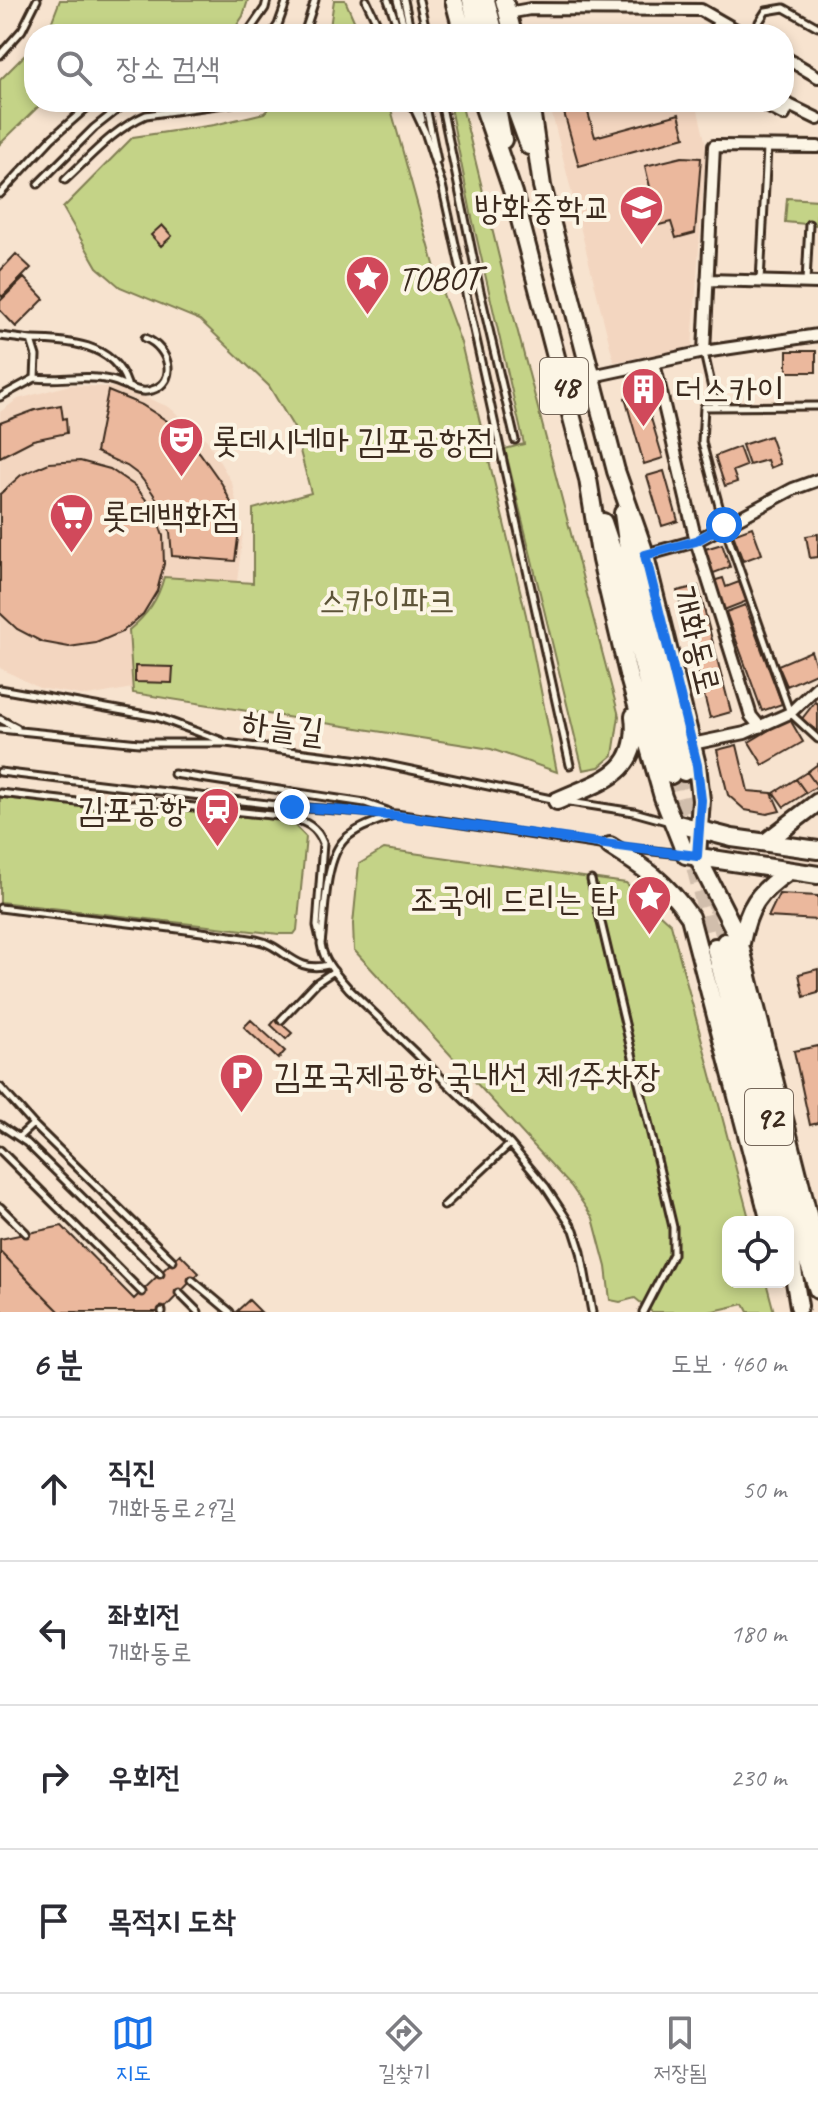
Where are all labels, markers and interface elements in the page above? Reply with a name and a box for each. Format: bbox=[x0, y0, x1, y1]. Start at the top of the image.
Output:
search box bbox=[24, 24, 794, 112]
icon: search bbox=[52, 46, 96, 90]
text: 장소 검색 bbox=[116, 49, 220, 87]
school or university icon: 방화중학교 bbox=[618, 183, 666, 246]
place label: 방화중학교 bbox=[474, 186, 611, 229]
place icon: TOBOT bbox=[343, 254, 391, 317]
place label: TOBOT bbox=[398, 257, 488, 300]
road number: 48 bbox=[540, 358, 588, 414]
building icon: 더스카이 bbox=[620, 365, 668, 428]
place label: 더스카이 bbox=[675, 368, 784, 411]
theatre icon: 롯데시네마 김포공항점 bbox=[157, 416, 205, 479]
place label: 롯데시네마 김포공항점 bbox=[212, 419, 494, 462]
supermarket icon: 롯데백화점 bbox=[47, 491, 95, 554]
place label: 롯데백화점 bbox=[102, 494, 239, 537]
route start bbox=[706, 507, 742, 543]
park label: 스카이파크 bbox=[319, 579, 455, 622]
street label: 개화동로 bbox=[662, 582, 731, 698]
street label: 하늘길 bbox=[240, 700, 326, 753]
station icon: 김포공항 bbox=[194, 785, 242, 848]
place label: 김포공항 bbox=[78, 788, 187, 831]
route end bbox=[274, 789, 310, 825]
place icon: 조국에 드리는 탑 bbox=[625, 874, 673, 937]
place label: 조국에 드리는 탑 bbox=[410, 877, 619, 920]
parking icon: 김포국제공항 국내선 제1주차장 bbox=[218, 1051, 266, 1114]
place label: 김포국제공항 국내선 제1주차장 bbox=[273, 1054, 660, 1097]
road number: 92 bbox=[745, 1089, 793, 1145]
map controls bbox=[722, 1216, 794, 1288]
button: locate bbox=[722, 1216, 794, 1288]
text: 6 분 bbox=[32, 1342, 84, 1385]
text: 도보 · 460 m bbox=[671, 1347, 786, 1380]
text: 직진 bbox=[108, 1453, 156, 1491]
icon: ahead bbox=[32, 1467, 76, 1511]
text: 50 m bbox=[742, 1473, 786, 1506]
text: 개화동로29길 bbox=[108, 1492, 236, 1525]
text: 좌회전 bbox=[108, 1597, 180, 1635]
icon: left bbox=[32, 1611, 76, 1655]
text: 180 m bbox=[730, 1617, 786, 1650]
text: 개화동로 bbox=[108, 1636, 192, 1669]
icon: right bbox=[32, 1755, 76, 1799]
text: 우회전 bbox=[108, 1758, 180, 1796]
text: 230 m bbox=[730, 1761, 786, 1794]
icon: arrive bbox=[32, 1899, 76, 1943]
text: 목적지 도착 bbox=[108, 1902, 236, 1940]
tab: 지도 bbox=[111, 2011, 155, 2087]
tab: 길찾기 bbox=[378, 2011, 431, 2087]
tab: 저장됨 bbox=[654, 2011, 707, 2087]

